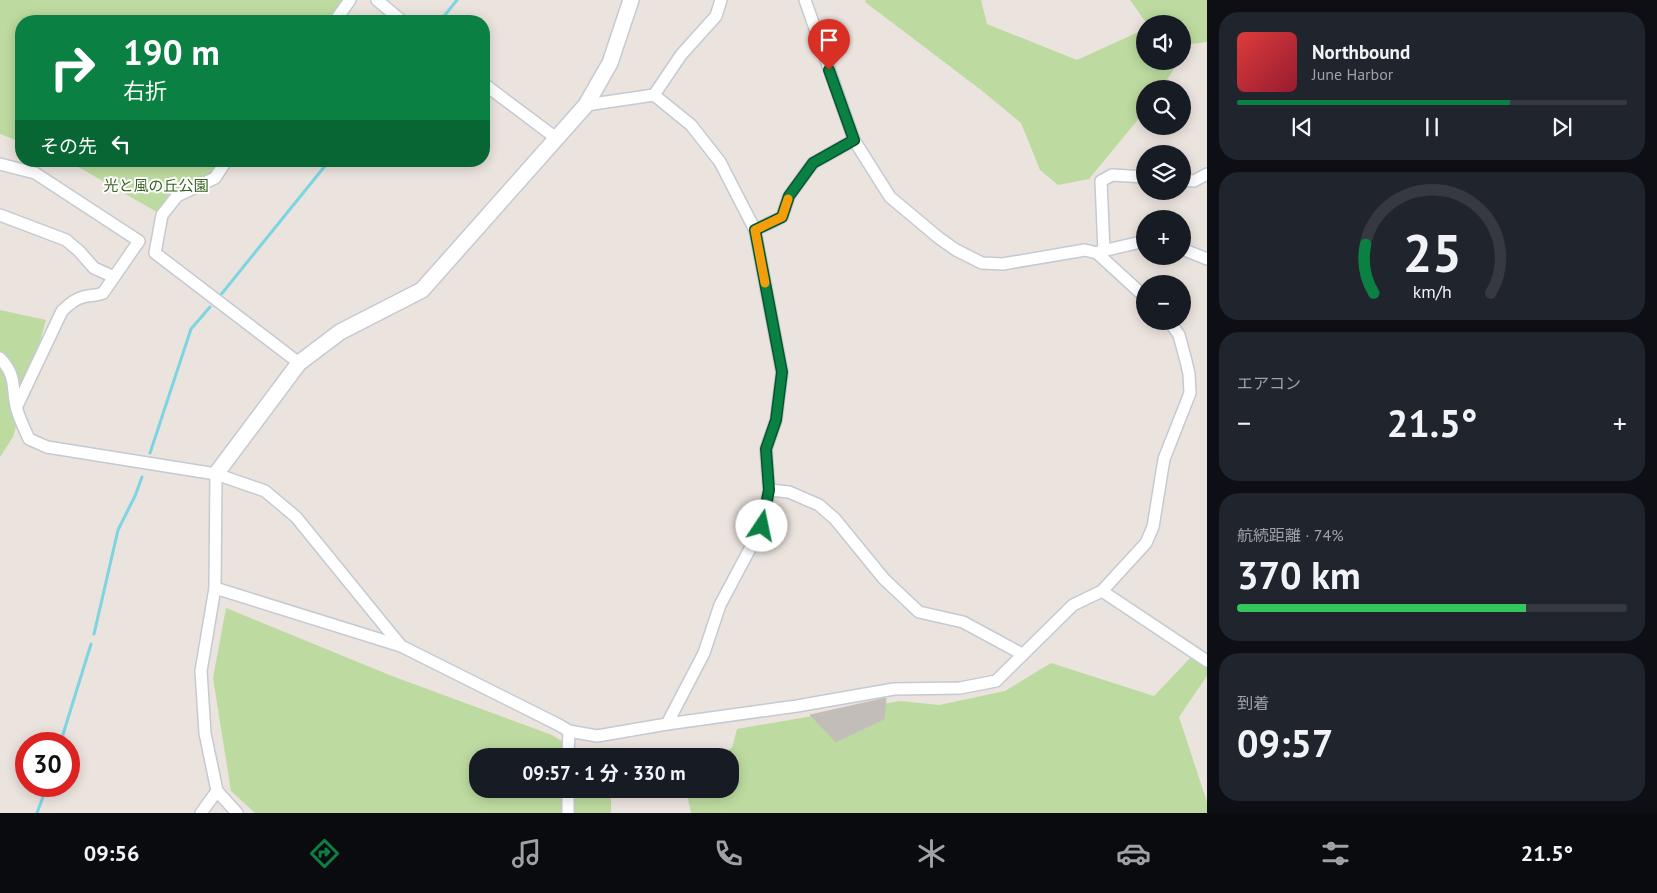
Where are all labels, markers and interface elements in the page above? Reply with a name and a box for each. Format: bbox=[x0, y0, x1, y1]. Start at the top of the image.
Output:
map controls bbox=[1136, 15, 1191, 330]
button: sound bbox=[1136, 15, 1191, 70]
pin bbox=[808, 19, 850, 70]
icon: arrive bbox=[815, 26, 843, 54]
text: 190 m bbox=[123, 29, 220, 75]
icon: right bbox=[40, 35, 105, 100]
text: Northbound bbox=[1312, 40, 1410, 64]
text: June Harbor bbox=[1312, 64, 1393, 84]
text: 右折 bbox=[123, 77, 167, 105]
button: search bbox=[1136, 80, 1191, 135]
icon: previous bbox=[1288, 113, 1316, 141]
icon: pause bbox=[1418, 113, 1446, 141]
icon: next bbox=[1548, 113, 1576, 141]
icon: left bbox=[107, 130, 135, 158]
text: その先 bbox=[40, 134, 97, 158]
button: layers bbox=[1136, 145, 1191, 200]
park label: 光と風の丘公園 bbox=[103, 176, 209, 195]
button: + bbox=[1136, 210, 1191, 265]
text: 25 bbox=[1403, 219, 1461, 286]
button: − bbox=[1136, 275, 1191, 330]
text: km/h bbox=[1412, 280, 1452, 303]
text: エアコン bbox=[1237, 373, 1301, 393]
text: 21.5° bbox=[1387, 398, 1477, 447]
text: − bbox=[1237, 404, 1251, 441]
text: + bbox=[1613, 404, 1627, 441]
position arrow bbox=[735, 499, 787, 551]
text: 航続距離 · 74% bbox=[1237, 525, 1344, 545]
text: 370 km bbox=[1237, 550, 1361, 599]
text: 到着 bbox=[1237, 693, 1269, 713]
text: 09:57 bbox=[1237, 718, 1333, 767]
speed limit sign: 30 bbox=[15, 732, 80, 797]
text: 09:57 · 1 分 · 330 m bbox=[522, 761, 686, 785]
icon: directions bbox=[307, 836, 342, 871]
icon: music bbox=[509, 836, 544, 871]
icon: phone bbox=[711, 836, 746, 871]
icon: climate bbox=[914, 836, 949, 871]
icon: car bbox=[1116, 836, 1151, 871]
icon: filters bbox=[1318, 836, 1353, 871]
text: 09:56 bbox=[84, 839, 139, 867]
text: 21.5° bbox=[1521, 839, 1573, 867]

